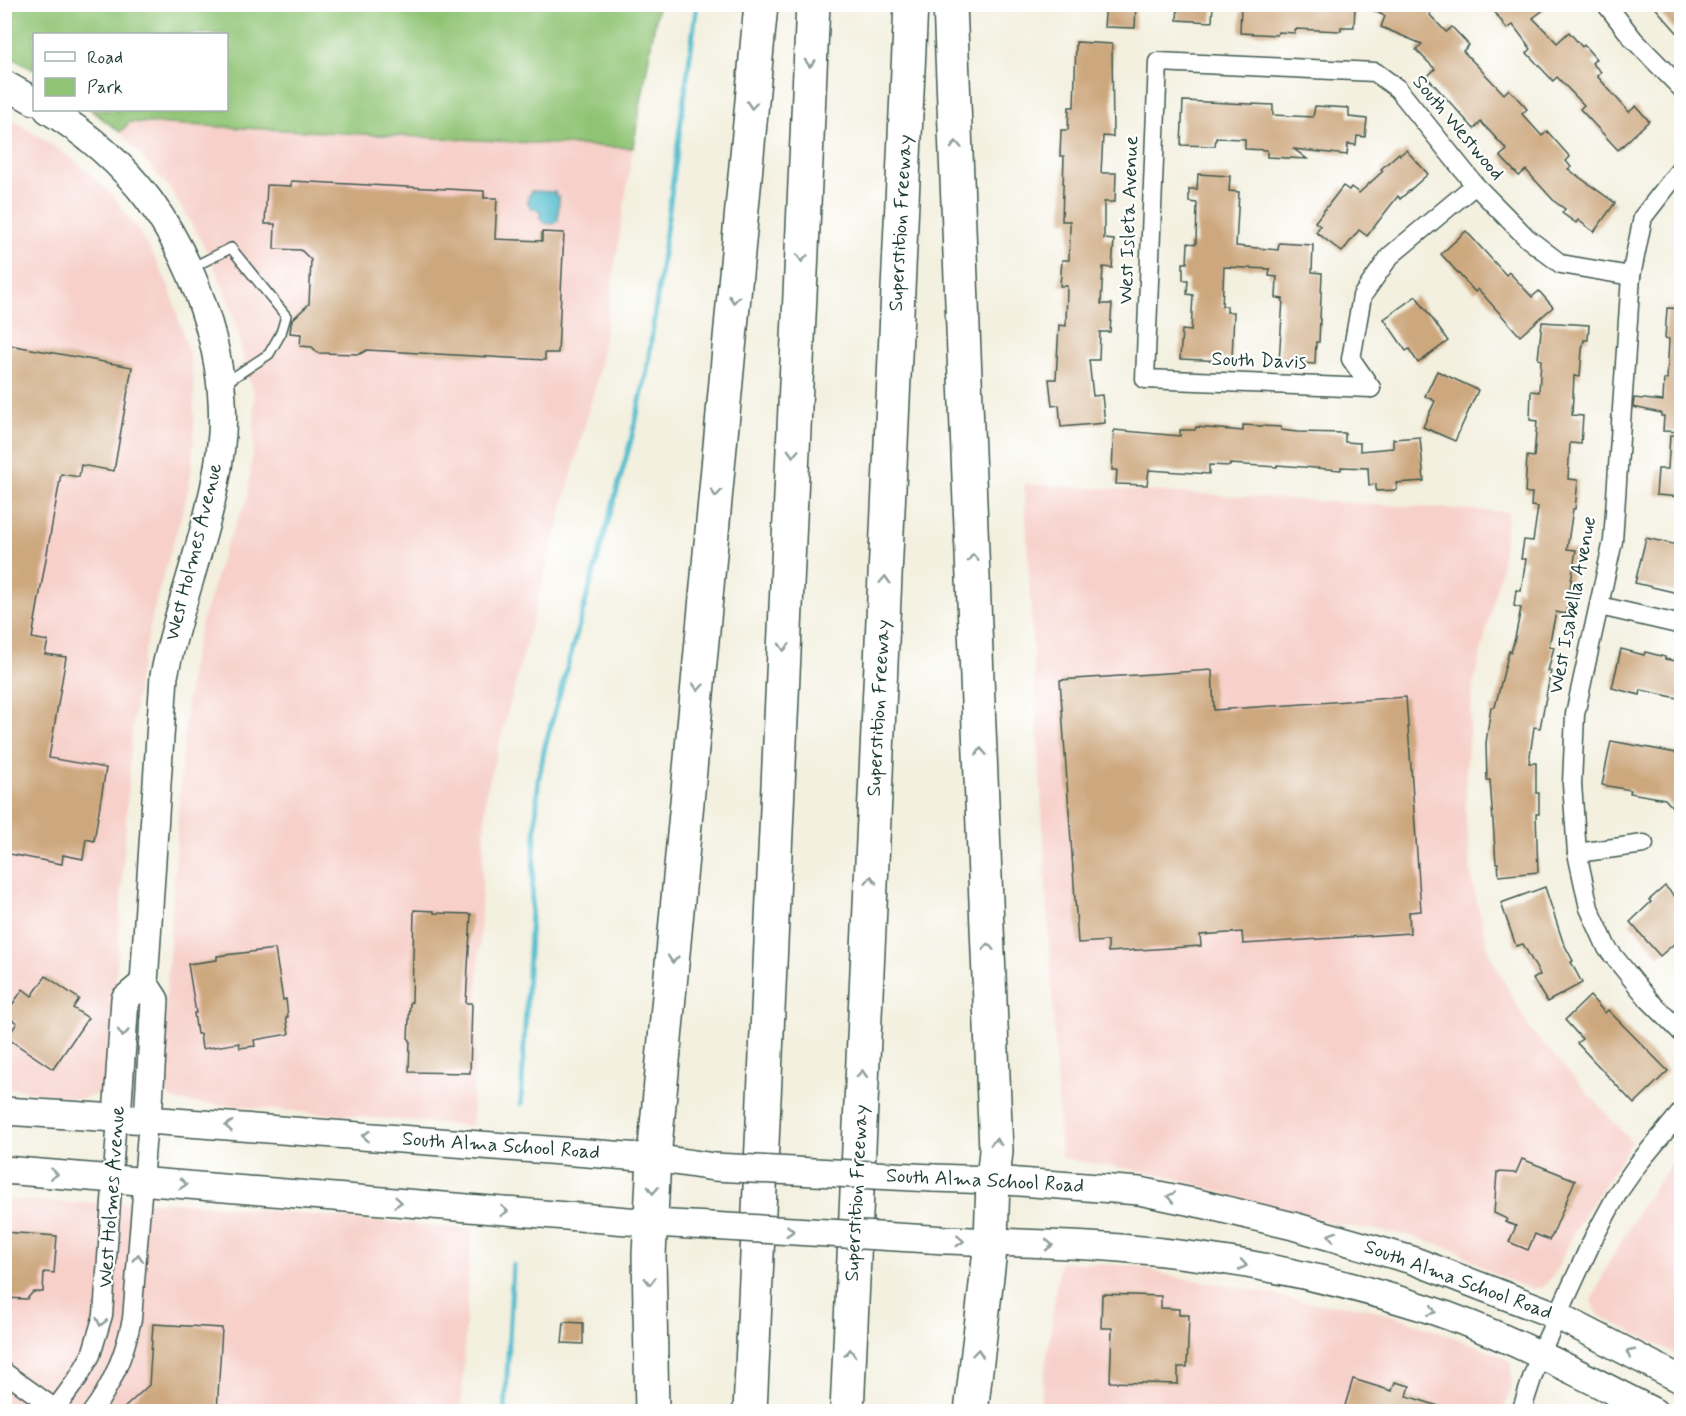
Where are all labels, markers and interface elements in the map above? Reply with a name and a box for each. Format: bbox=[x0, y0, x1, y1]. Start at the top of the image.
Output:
legend bbox=[33, 33, 228, 111]
text: Road bbox=[87, 46, 123, 70]
one-way arrow bbox=[804, 58, 817, 67]
street label: South Westwood bbox=[1406, 70, 1510, 186]
text: Park bbox=[87, 76, 123, 100]
one-way arrow bbox=[746, 100, 759, 109]
street label: Superstition Freeway bbox=[883, 134, 919, 312]
street label: West Isleta Avenue bbox=[1113, 135, 1145, 305]
one-way arrow bbox=[950, 140, 963, 149]
one-way arrow bbox=[795, 253, 808, 262]
one-way arrow bbox=[728, 294, 741, 303]
street label: South Davis bbox=[1211, 346, 1307, 376]
one-way arrow bbox=[786, 448, 799, 457]
street label: West Holmes Avenue bbox=[159, 460, 229, 644]
one-way arrow bbox=[710, 488, 723, 497]
street label: West Isabella Avenue bbox=[1543, 514, 1603, 696]
one-way arrow bbox=[966, 553, 979, 562]
one-way arrow bbox=[879, 575, 892, 584]
street label: Superstition Freeway bbox=[861, 619, 897, 797]
one-way arrow bbox=[778, 643, 791, 652]
one-way arrow bbox=[692, 683, 705, 692]
one-way arrow bbox=[974, 748, 987, 757]
one-way arrow bbox=[865, 875, 878, 884]
one-way arrow bbox=[982, 943, 995, 952]
one-way arrow bbox=[666, 954, 679, 963]
one-way arrow bbox=[117, 1028, 130, 1037]
one-way arrow bbox=[856, 1070, 869, 1079]
street label: Superstition Freeway bbox=[839, 1104, 875, 1282]
street label: West Holmes Avenue bbox=[92, 1105, 132, 1289]
one-way arrow bbox=[225, 1120, 234, 1133]
street label: South Alma School Road bbox=[401, 1126, 601, 1166]
one-way arrow bbox=[361, 1130, 370, 1143]
one-way arrow bbox=[990, 1138, 1002, 1147]
street label: South Alma School Road bbox=[885, 1162, 1085, 1200]
one-way arrow bbox=[49, 1167, 59, 1180]
one-way arrow bbox=[178, 1177, 187, 1190]
one-way arrow bbox=[647, 1186, 659, 1195]
one-way arrow bbox=[1166, 1191, 1176, 1204]
one-way arrow bbox=[393, 1195, 403, 1208]
one-way arrow bbox=[499, 1204, 508, 1217]
one-way arrow bbox=[785, 1224, 794, 1237]
one-way arrow bbox=[1327, 1231, 1337, 1243]
street label: South Alma School Road bbox=[1360, 1233, 1556, 1327]
one-way arrow bbox=[956, 1234, 965, 1247]
one-way arrow bbox=[1045, 1239, 1054, 1251]
one-way arrow bbox=[131, 1253, 144, 1262]
one-way arrow bbox=[1238, 1259, 1248, 1271]
one-way arrow bbox=[643, 1277, 656, 1286]
one-way arrow bbox=[1426, 1304, 1437, 1316]
one-way arrow bbox=[96, 1317, 109, 1327]
one-way arrow bbox=[843, 1349, 856, 1358]
one-way arrow bbox=[971, 1349, 983, 1358]
one-way arrow bbox=[1625, 1349, 1636, 1360]

